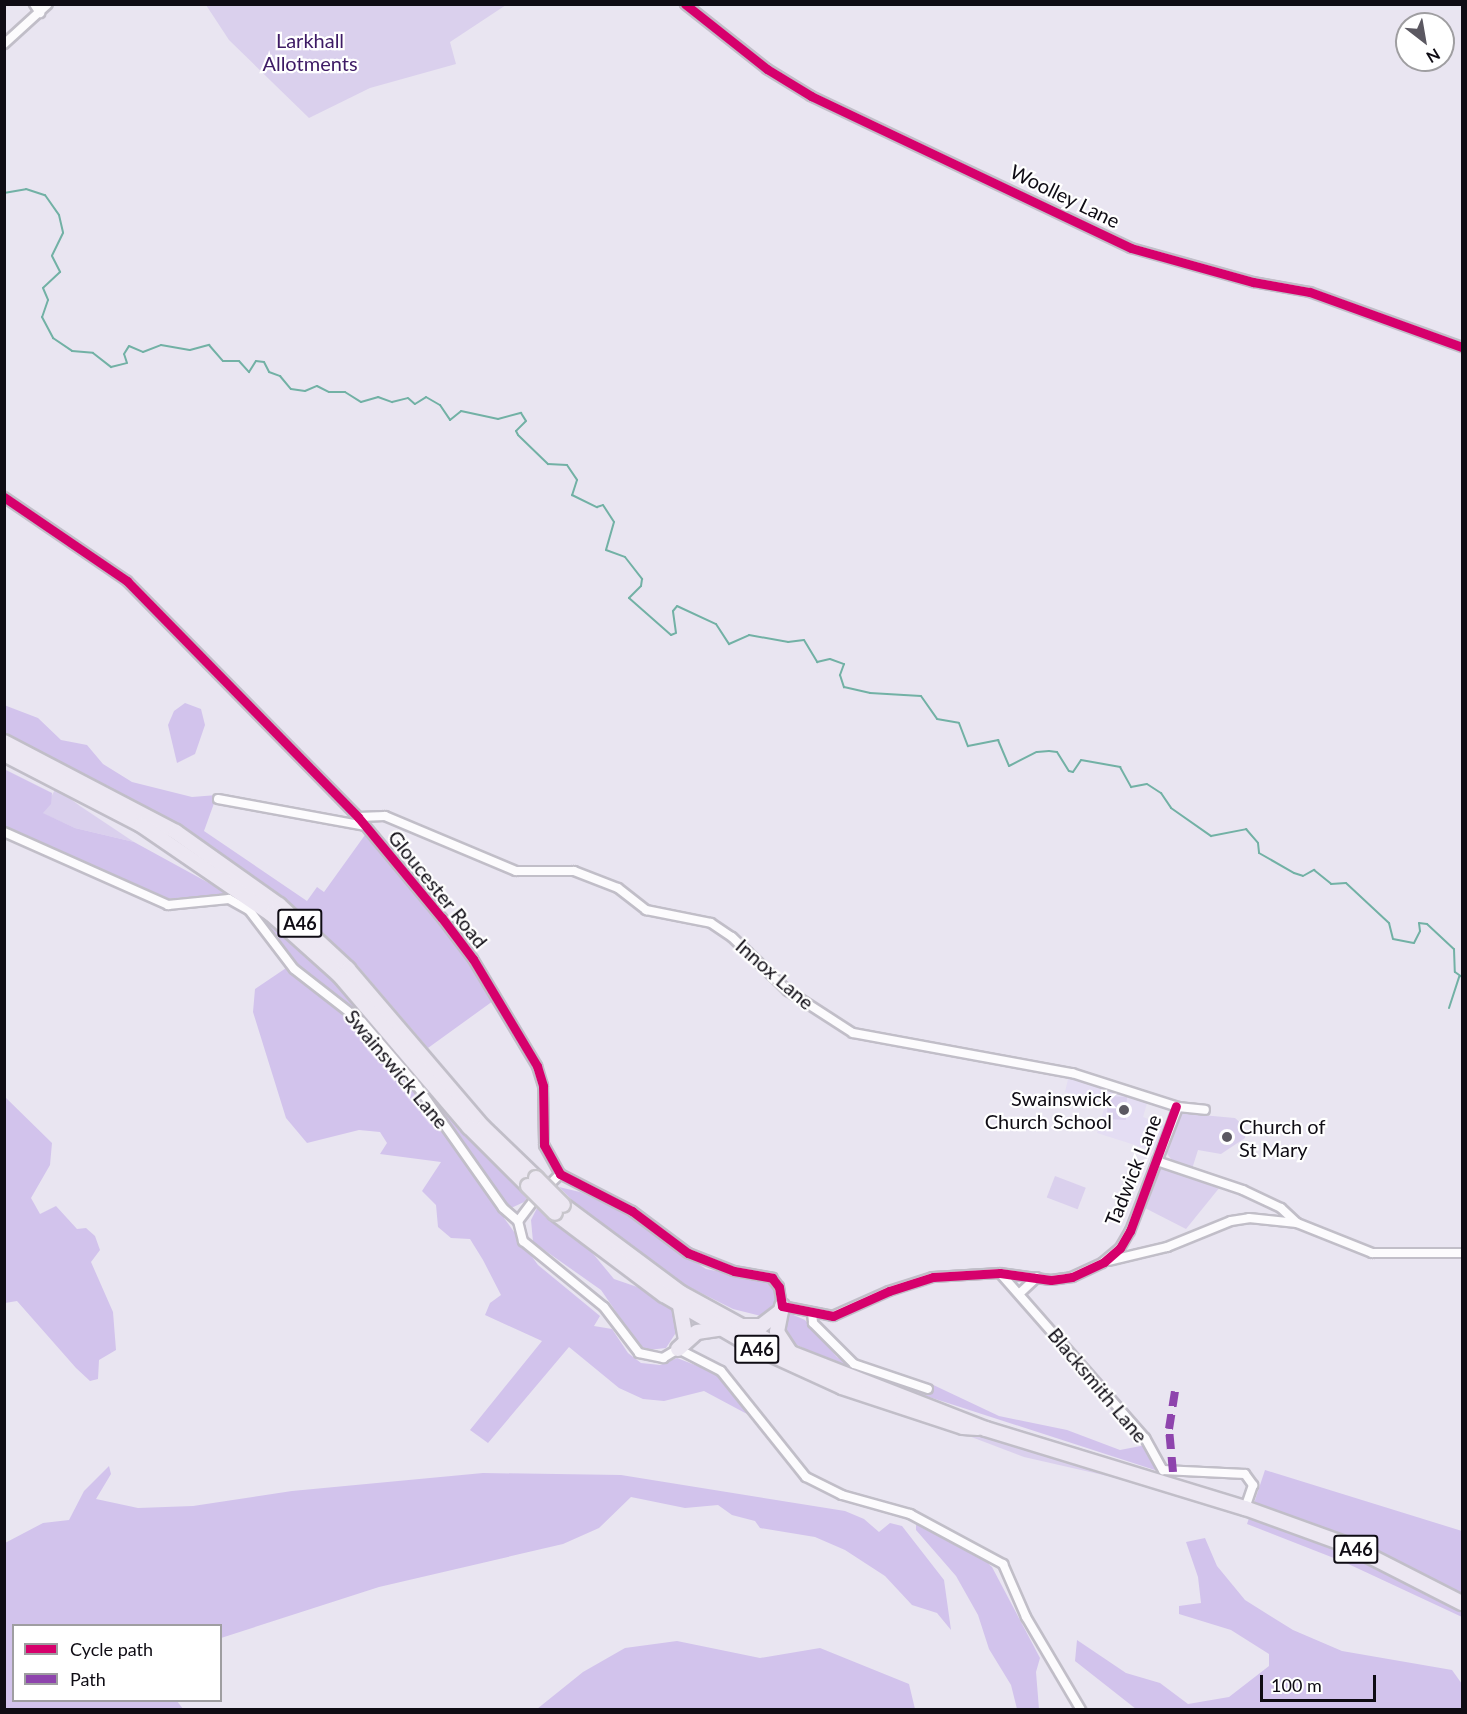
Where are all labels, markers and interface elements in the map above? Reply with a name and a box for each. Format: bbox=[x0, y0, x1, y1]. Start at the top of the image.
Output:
north arrow bbox=[1395, 12, 1455, 72]
park label: Larkhall Allotments bbox=[262, 29, 358, 76]
text: N bbox=[1423, 45, 1444, 67]
street label: Woolley Lane bbox=[1006, 159, 1124, 233]
street label: Gloucester Road bbox=[383, 825, 493, 953]
road number: A46 bbox=[276, 908, 324, 938]
street label: Innox Lane bbox=[731, 934, 819, 1014]
street label: Swainswick Lane bbox=[340, 1005, 454, 1133]
place label: Swainswick Church School bbox=[985, 1086, 1112, 1133]
marker: Swainswick Church School bbox=[1117, 1103, 1131, 1117]
street label: Tadwick Lane bbox=[1100, 1111, 1166, 1229]
place label: Church of St Mary bbox=[1239, 1114, 1325, 1161]
marker: Church of St Mary bbox=[1220, 1130, 1234, 1144]
street label: Blacksmith Lane bbox=[1043, 1323, 1153, 1447]
road number: A46 bbox=[733, 1334, 781, 1364]
road number: A46 bbox=[1332, 1534, 1380, 1564]
legend bbox=[12, 1624, 222, 1702]
text: Cycle path bbox=[70, 1638, 153, 1660]
scale bar bbox=[1263, 1663, 1378, 1701]
text: Path bbox=[70, 1668, 106, 1690]
text: 100 m bbox=[1271, 1674, 1322, 1696]

